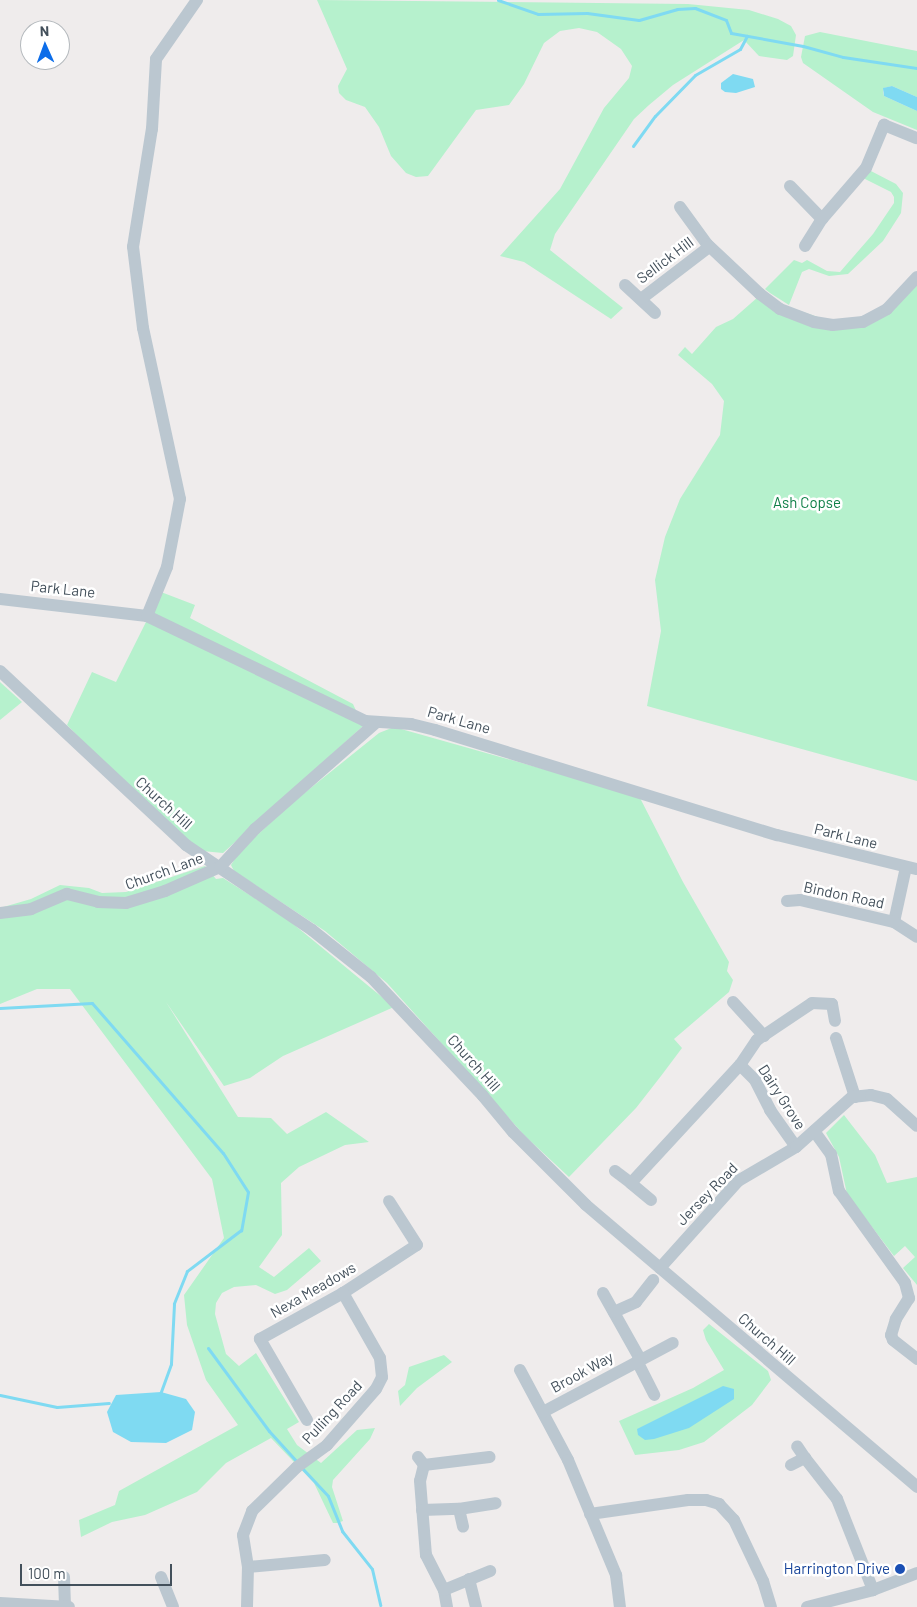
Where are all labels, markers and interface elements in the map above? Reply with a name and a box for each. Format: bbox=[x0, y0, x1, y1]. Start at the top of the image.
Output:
north arrow bbox=[20, 20, 70, 70]
text: N bbox=[40, 22, 49, 39]
street label: Sellick Hill bbox=[633, 233, 697, 287]
park label: Ash Copse bbox=[773, 494, 841, 512]
street label: Park Lane bbox=[30, 577, 96, 601]
street label: Park Lane bbox=[425, 702, 493, 738]
street label: Church Hill bbox=[132, 773, 196, 833]
street label: Park Lane bbox=[812, 819, 880, 853]
street label: Church Lane bbox=[123, 849, 205, 893]
street label: Bindon Road bbox=[802, 878, 886, 912]
street label: Church Hill bbox=[444, 1031, 504, 1095]
street label: Dairy Grove bbox=[754, 1061, 810, 1133]
street label: Jersey Road bbox=[673, 1159, 741, 1229]
street label: Nexa Meadows bbox=[267, 1258, 359, 1322]
street label: Church Hill bbox=[735, 1309, 799, 1369]
street label: Brook Way bbox=[548, 1348, 616, 1396]
street label: Pulling Road bbox=[298, 1377, 366, 1447]
scale bar bbox=[22, 1554, 175, 1586]
place label: Harrington Drive bbox=[784, 1560, 890, 1578]
marker: Harrington Drive bbox=[894, 1563, 906, 1575]
text: 100 m bbox=[28, 1564, 66, 1582]

